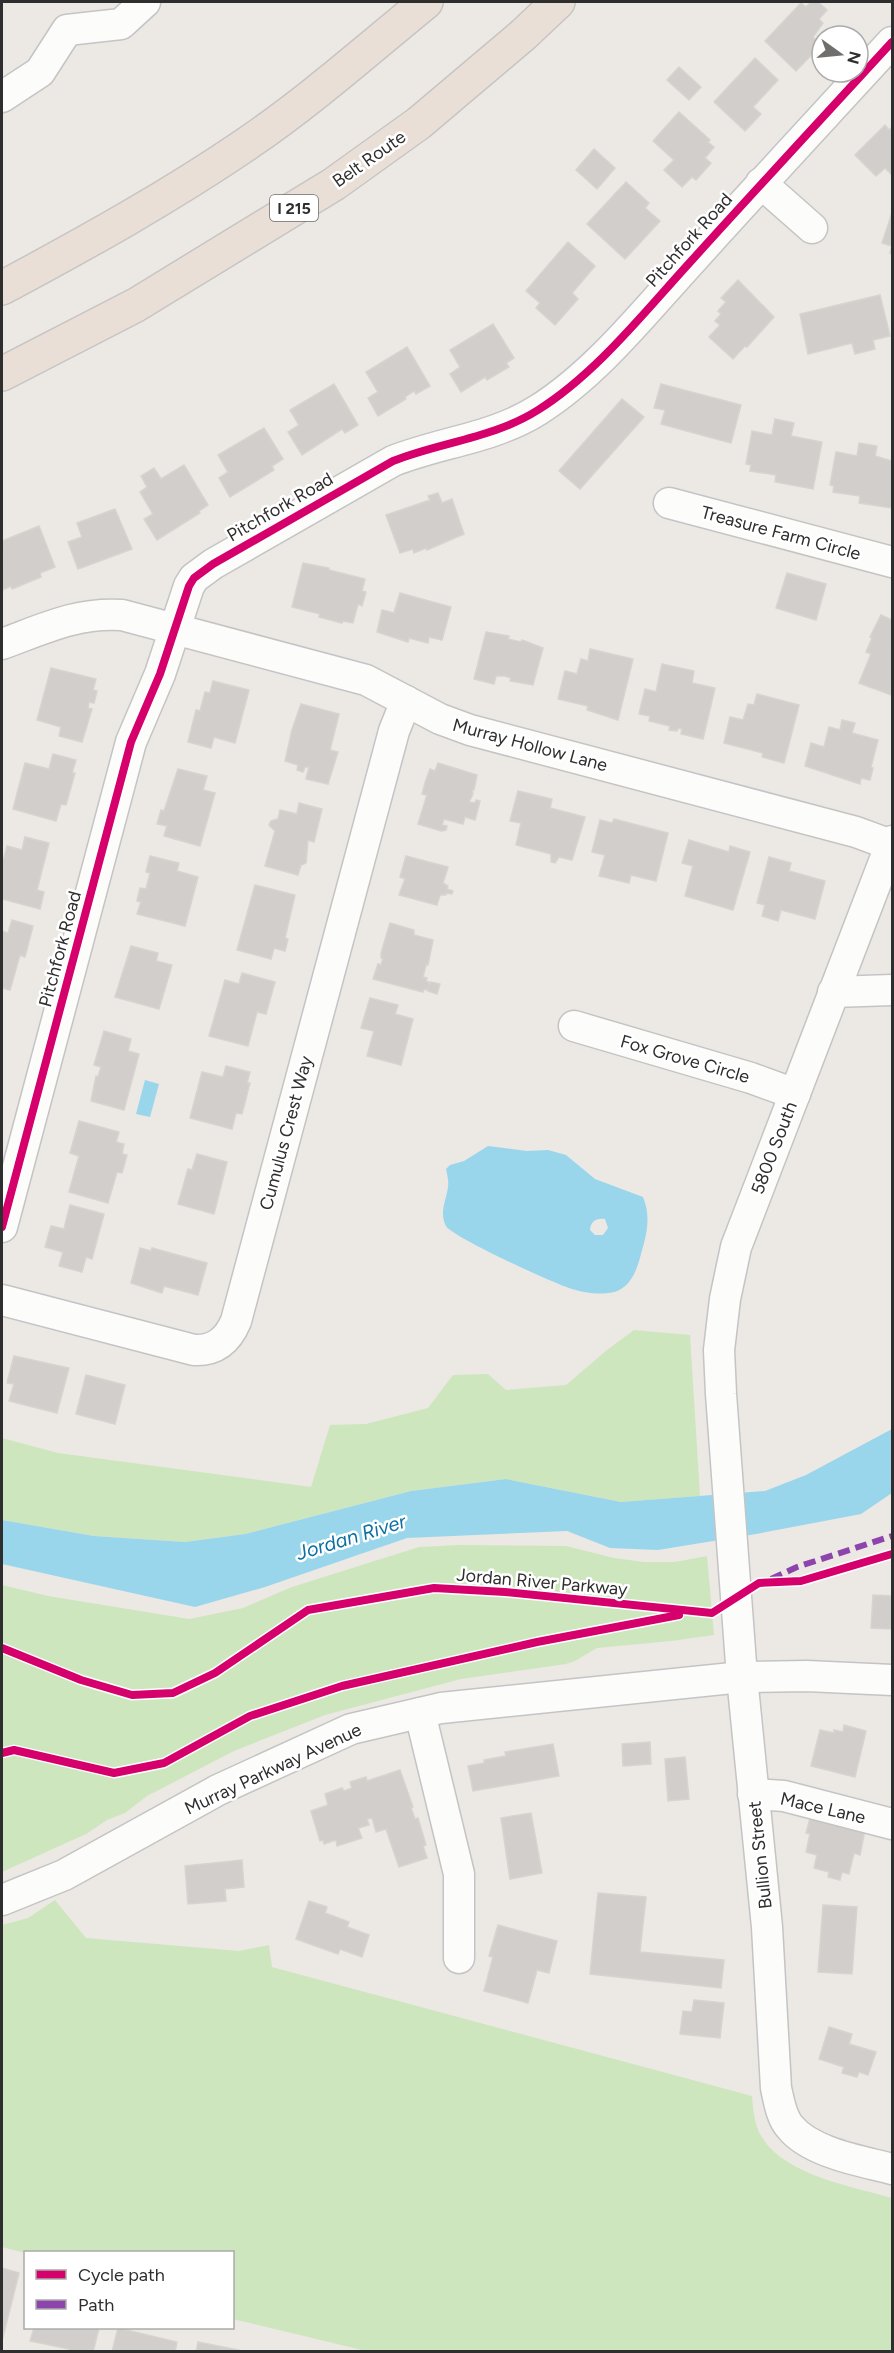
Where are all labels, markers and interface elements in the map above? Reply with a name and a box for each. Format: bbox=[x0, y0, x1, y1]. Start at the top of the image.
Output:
north arrow bbox=[810, 24, 870, 84]
text: N bbox=[843, 49, 865, 66]
street label: Belt Route bbox=[328, 126, 410, 192]
street label: Pitchfork Road bbox=[641, 188, 737, 292]
road number: I 215 bbox=[270, 195, 318, 221]
street label: Pitchfork Road bbox=[223, 468, 337, 546]
street label: Treasure Farm Circle bbox=[699, 501, 863, 565]
street label: Murray Hollow Lane bbox=[450, 714, 610, 776]
street label: Pitchfork Road bbox=[34, 889, 86, 1009]
street label: Fox Grove Circle bbox=[618, 1030, 752, 1088]
street label: Cumulus Crest Way bbox=[255, 1053, 317, 1213]
street label: 5800 South bbox=[746, 1099, 802, 1197]
water label: Jordan River bbox=[292, 1509, 410, 1565]
street label: Jordan River Parkway bbox=[456, 1564, 629, 1600]
street label: Murray Parkway Avenue bbox=[181, 1718, 365, 1820]
street label: Mace Lane bbox=[778, 1788, 868, 1829]
street label: Bullion Street bbox=[743, 1800, 777, 1910]
legend bbox=[24, 2251, 234, 2329]
text: Cycle path bbox=[78, 2264, 165, 2286]
text: Path bbox=[78, 2294, 114, 2316]

